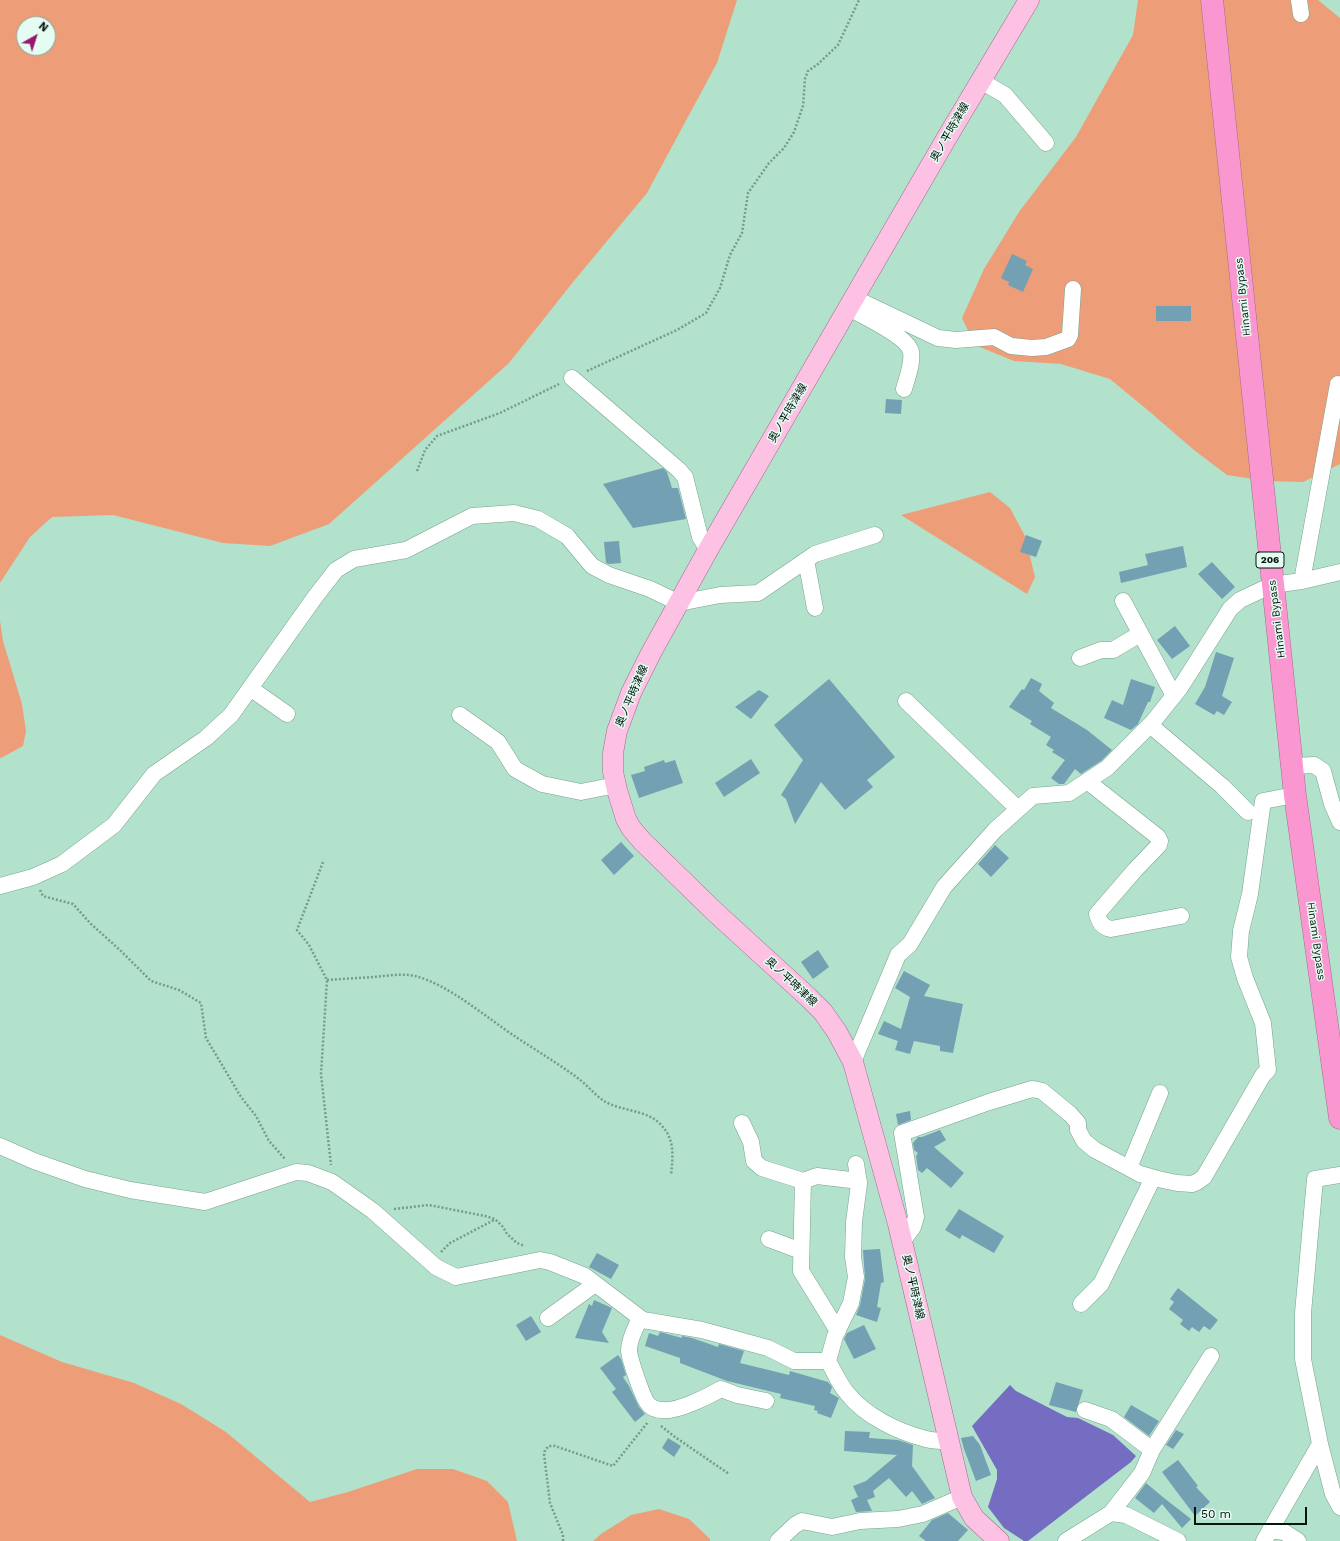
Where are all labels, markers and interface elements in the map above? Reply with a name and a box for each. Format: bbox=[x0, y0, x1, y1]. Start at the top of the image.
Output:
north arrow bbox=[16, 16, 56, 56]
text: N bbox=[36, 19, 50, 35]
street label: 奥ノ平時津線 bbox=[928, 100, 972, 164]
street label: Hinami Bypass bbox=[1232, 257, 1254, 337]
street label: 奥ノ平時津線 bbox=[766, 381, 810, 445]
road number: 206 bbox=[1256, 552, 1284, 568]
street label: Hinami Bypass bbox=[1266, 579, 1288, 659]
street label: 奥ノ平時津線 bbox=[613, 663, 651, 729]
street label: Hinami Bypass bbox=[1304, 901, 1328, 981]
street label: 奥ノ平時津線 bbox=[762, 955, 820, 1009]
street label: 奥ノ平時津線 bbox=[899, 1253, 927, 1321]
scale bar bbox=[1196, 1499, 1309, 1525]
text: 50 m bbox=[1201, 1507, 1231, 1521]

